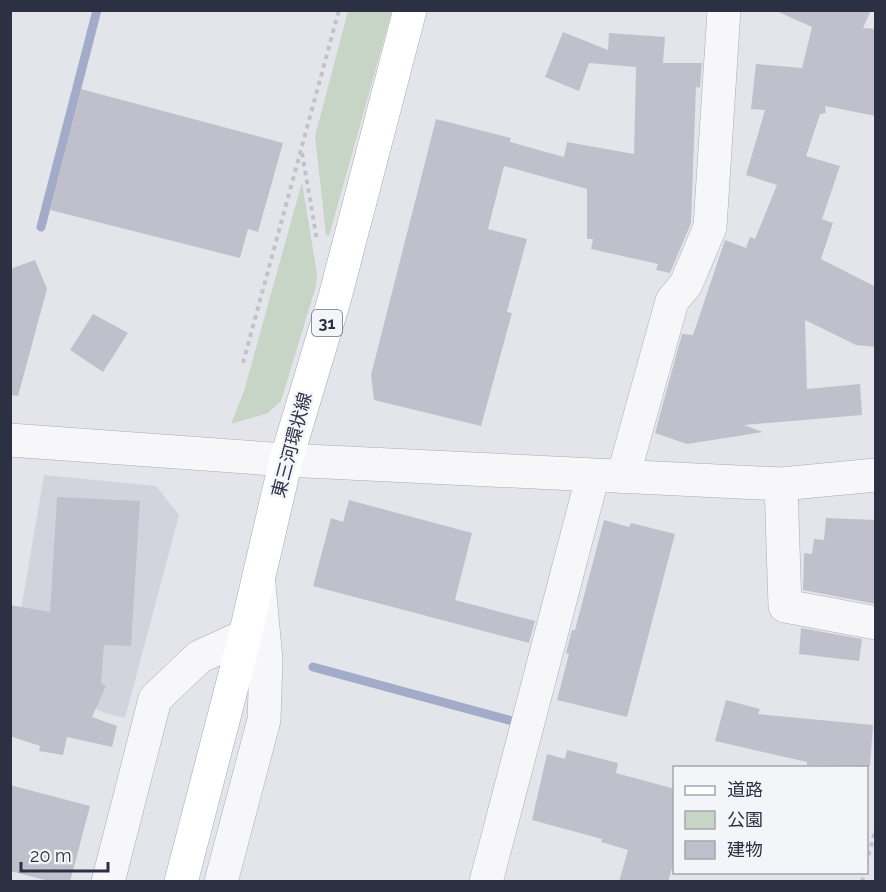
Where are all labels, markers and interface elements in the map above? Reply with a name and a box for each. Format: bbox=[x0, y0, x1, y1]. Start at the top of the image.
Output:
road number: 31 bbox=[312, 310, 342, 336]
street label: 東三河環状線 bbox=[267, 390, 316, 500]
legend bbox=[673, 766, 868, 874]
text: 道路 bbox=[727, 779, 763, 800]
text: 公園 bbox=[727, 809, 763, 830]
scale bar bbox=[21, 835, 108, 873]
text: 建物 bbox=[727, 839, 763, 860]
text: 20 m bbox=[30, 845, 72, 866]

